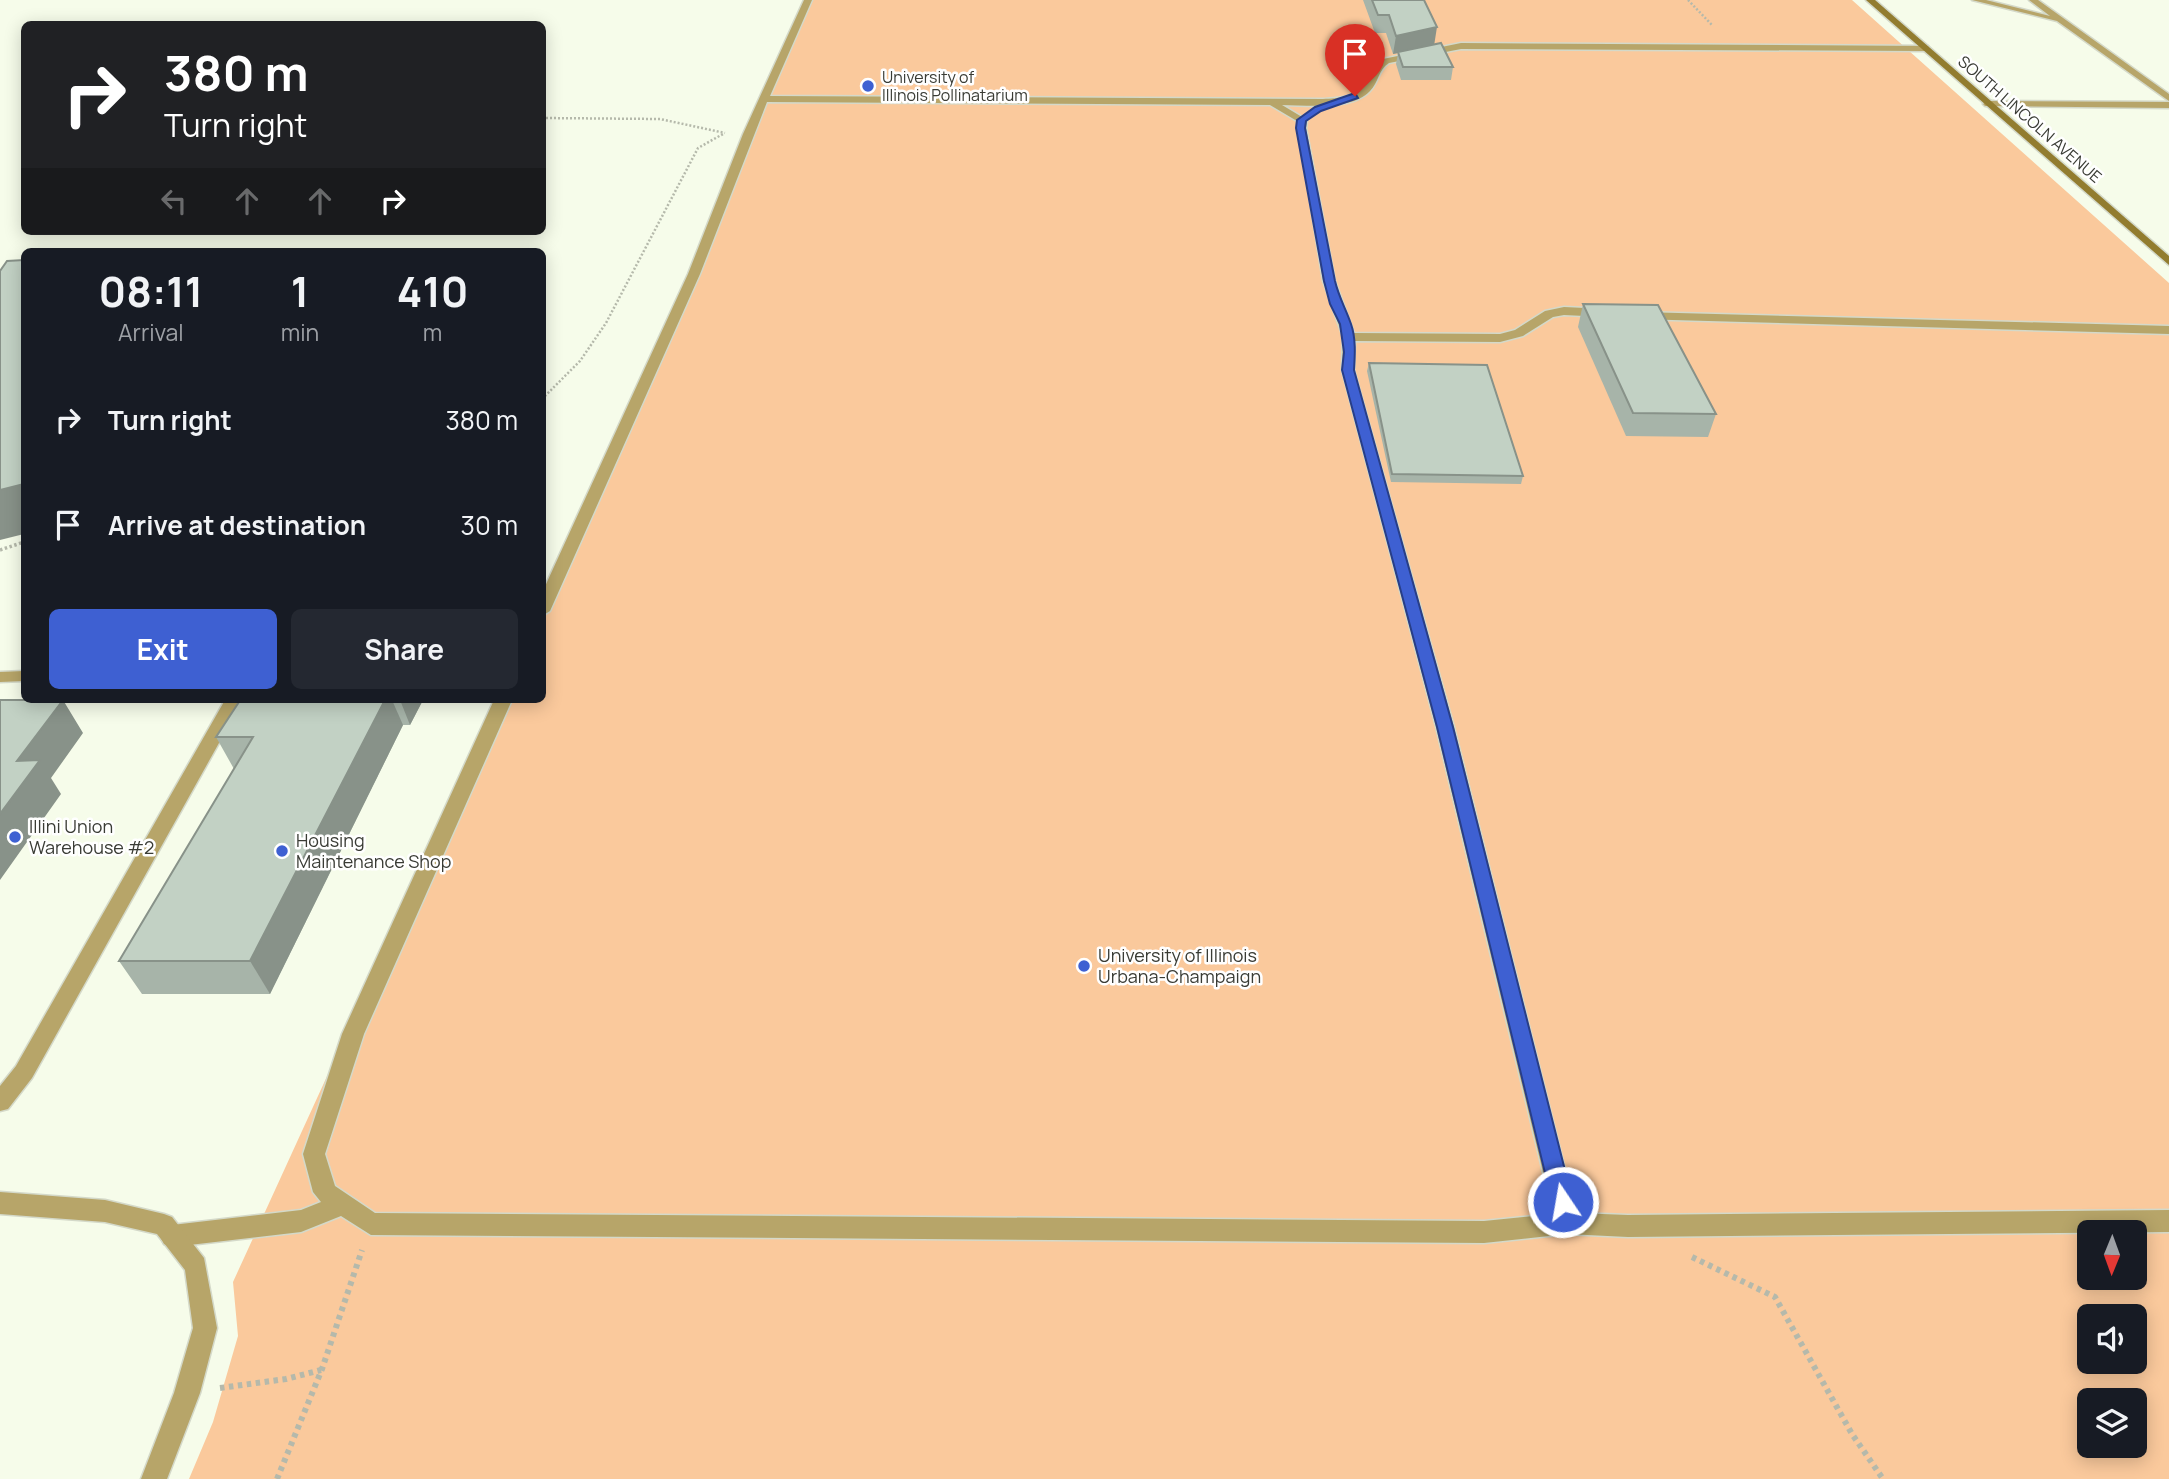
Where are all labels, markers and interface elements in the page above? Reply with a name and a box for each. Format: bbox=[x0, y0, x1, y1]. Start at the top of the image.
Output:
pin bbox=[1325, 24, 1385, 96]
icon: arrive bbox=[1336, 35, 1374, 73]
text: 380 m bbox=[164, 39, 309, 106]
icon: right bbox=[49, 49, 140, 140]
street label: SOUTH LINCOLN AVENUE bbox=[1953, 50, 2107, 188]
place label: University of Illinois Pollinatarium bbox=[882, 66, 1028, 106]
marker: University of Illinois Pollinatarium bbox=[860, 78, 876, 94]
text: Turn right bbox=[164, 103, 307, 147]
icon: left bbox=[155, 182, 193, 220]
icon: ahead bbox=[228, 182, 266, 220]
icon: ahead bbox=[301, 182, 339, 220]
icon: right bbox=[374, 182, 412, 220]
text: 08:11 bbox=[99, 262, 203, 320]
text: 1 bbox=[291, 262, 309, 320]
text: 410 bbox=[397, 262, 468, 320]
text: Arrival bbox=[118, 316, 184, 348]
text: min bbox=[281, 316, 319, 348]
text: m bbox=[423, 316, 442, 348]
icon: right bbox=[49, 401, 87, 439]
text: Turn right bbox=[108, 402, 232, 438]
text: 380 m bbox=[445, 402, 518, 438]
icon: arrive bbox=[49, 506, 87, 544]
text: Arrive at destination bbox=[108, 507, 366, 543]
text: 30 m bbox=[461, 507, 518, 543]
button: Exit bbox=[49, 609, 277, 689]
button: Share bbox=[291, 609, 518, 689]
place label: Illini Union Warehouse #2 bbox=[29, 814, 154, 859]
place label: Housing Maintenance Shop bbox=[296, 828, 451, 873]
marker: Illini Union Warehouse #2 bbox=[7, 829, 23, 845]
marker: Housing Maintenance Shop bbox=[274, 843, 290, 859]
place label: University of Illinois Urbana-Champaign bbox=[1098, 943, 1261, 988]
marker: University of Illinois Urbana-Champaign bbox=[1076, 958, 1092, 974]
position arrow bbox=[1526, 1165, 1600, 1239]
north arrow bbox=[2077, 1220, 2147, 1290]
map controls bbox=[2077, 1220, 2147, 1458]
button: sound bbox=[2077, 1304, 2147, 1374]
button: layers bbox=[2077, 1388, 2147, 1458]

